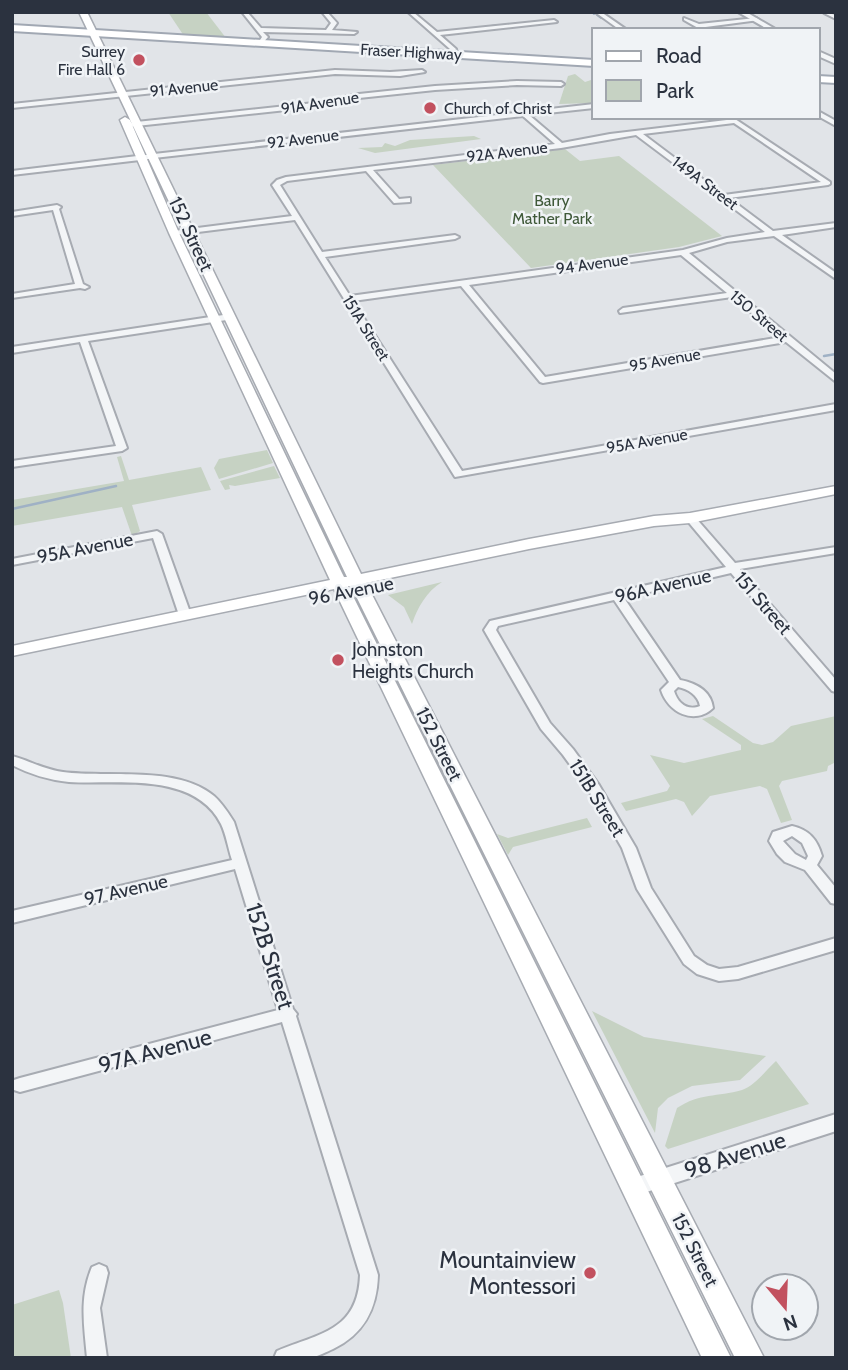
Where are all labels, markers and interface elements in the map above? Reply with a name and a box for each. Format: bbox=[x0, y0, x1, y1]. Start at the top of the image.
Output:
legend bbox=[592, 28, 820, 119]
street label: Fraser Highway bbox=[360, 40, 462, 64]
place label: Surrey Fire Hall 6 bbox=[58, 42, 125, 79]
text: Road bbox=[656, 43, 702, 68]
marker: Surrey Fire Hall 6 bbox=[131, 52, 147, 68]
street label: 91 Avenue bbox=[149, 75, 219, 101]
text: Park bbox=[656, 78, 694, 103]
street label: 91A Avenue bbox=[280, 87, 360, 119]
place label: Church of Christ bbox=[444, 99, 553, 118]
marker: Church of Christ bbox=[422, 100, 438, 116]
street label: 92 Avenue bbox=[266, 125, 340, 153]
street label: 92A Avenue bbox=[465, 138, 549, 166]
street label: 149A Street bbox=[668, 152, 742, 214]
park label: Barry Mather Park bbox=[512, 191, 593, 228]
street label: 152 Street bbox=[164, 193, 218, 275]
street label: 94 Avenue bbox=[555, 250, 629, 278]
street label: 150 Street bbox=[726, 286, 792, 346]
street label: 151A Street bbox=[338, 292, 394, 365]
street label: 95 Avenue bbox=[628, 344, 702, 376]
street label: 95A Avenue bbox=[605, 425, 689, 457]
street label: 95A Avenue bbox=[35, 527, 135, 569]
street label: 96A Avenue bbox=[613, 564, 714, 608]
street label: 151 Street bbox=[729, 567, 797, 640]
street label: 96 Avenue bbox=[307, 571, 396, 611]
place label: Johnston Heights Church bbox=[351, 638, 474, 683]
marker: Johnston Heights Church bbox=[330, 652, 346, 668]
street label: 152 Street bbox=[411, 703, 468, 785]
street label: 151B Street bbox=[564, 755, 630, 842]
street label: 97 Avenue bbox=[82, 869, 170, 911]
street label: 152B Street bbox=[240, 899, 300, 1013]
street label: 97A Avenue bbox=[95, 1022, 215, 1080]
street label: 98 Avenue bbox=[681, 1125, 790, 1185]
street label: 152 Street bbox=[667, 1209, 724, 1291]
place label: Mountainview Montessori bbox=[439, 1246, 576, 1300]
marker: Mountainview Montessori bbox=[582, 1265, 598, 1281]
north arrow bbox=[750, 1272, 820, 1342]
text: N bbox=[780, 1310, 800, 1336]

